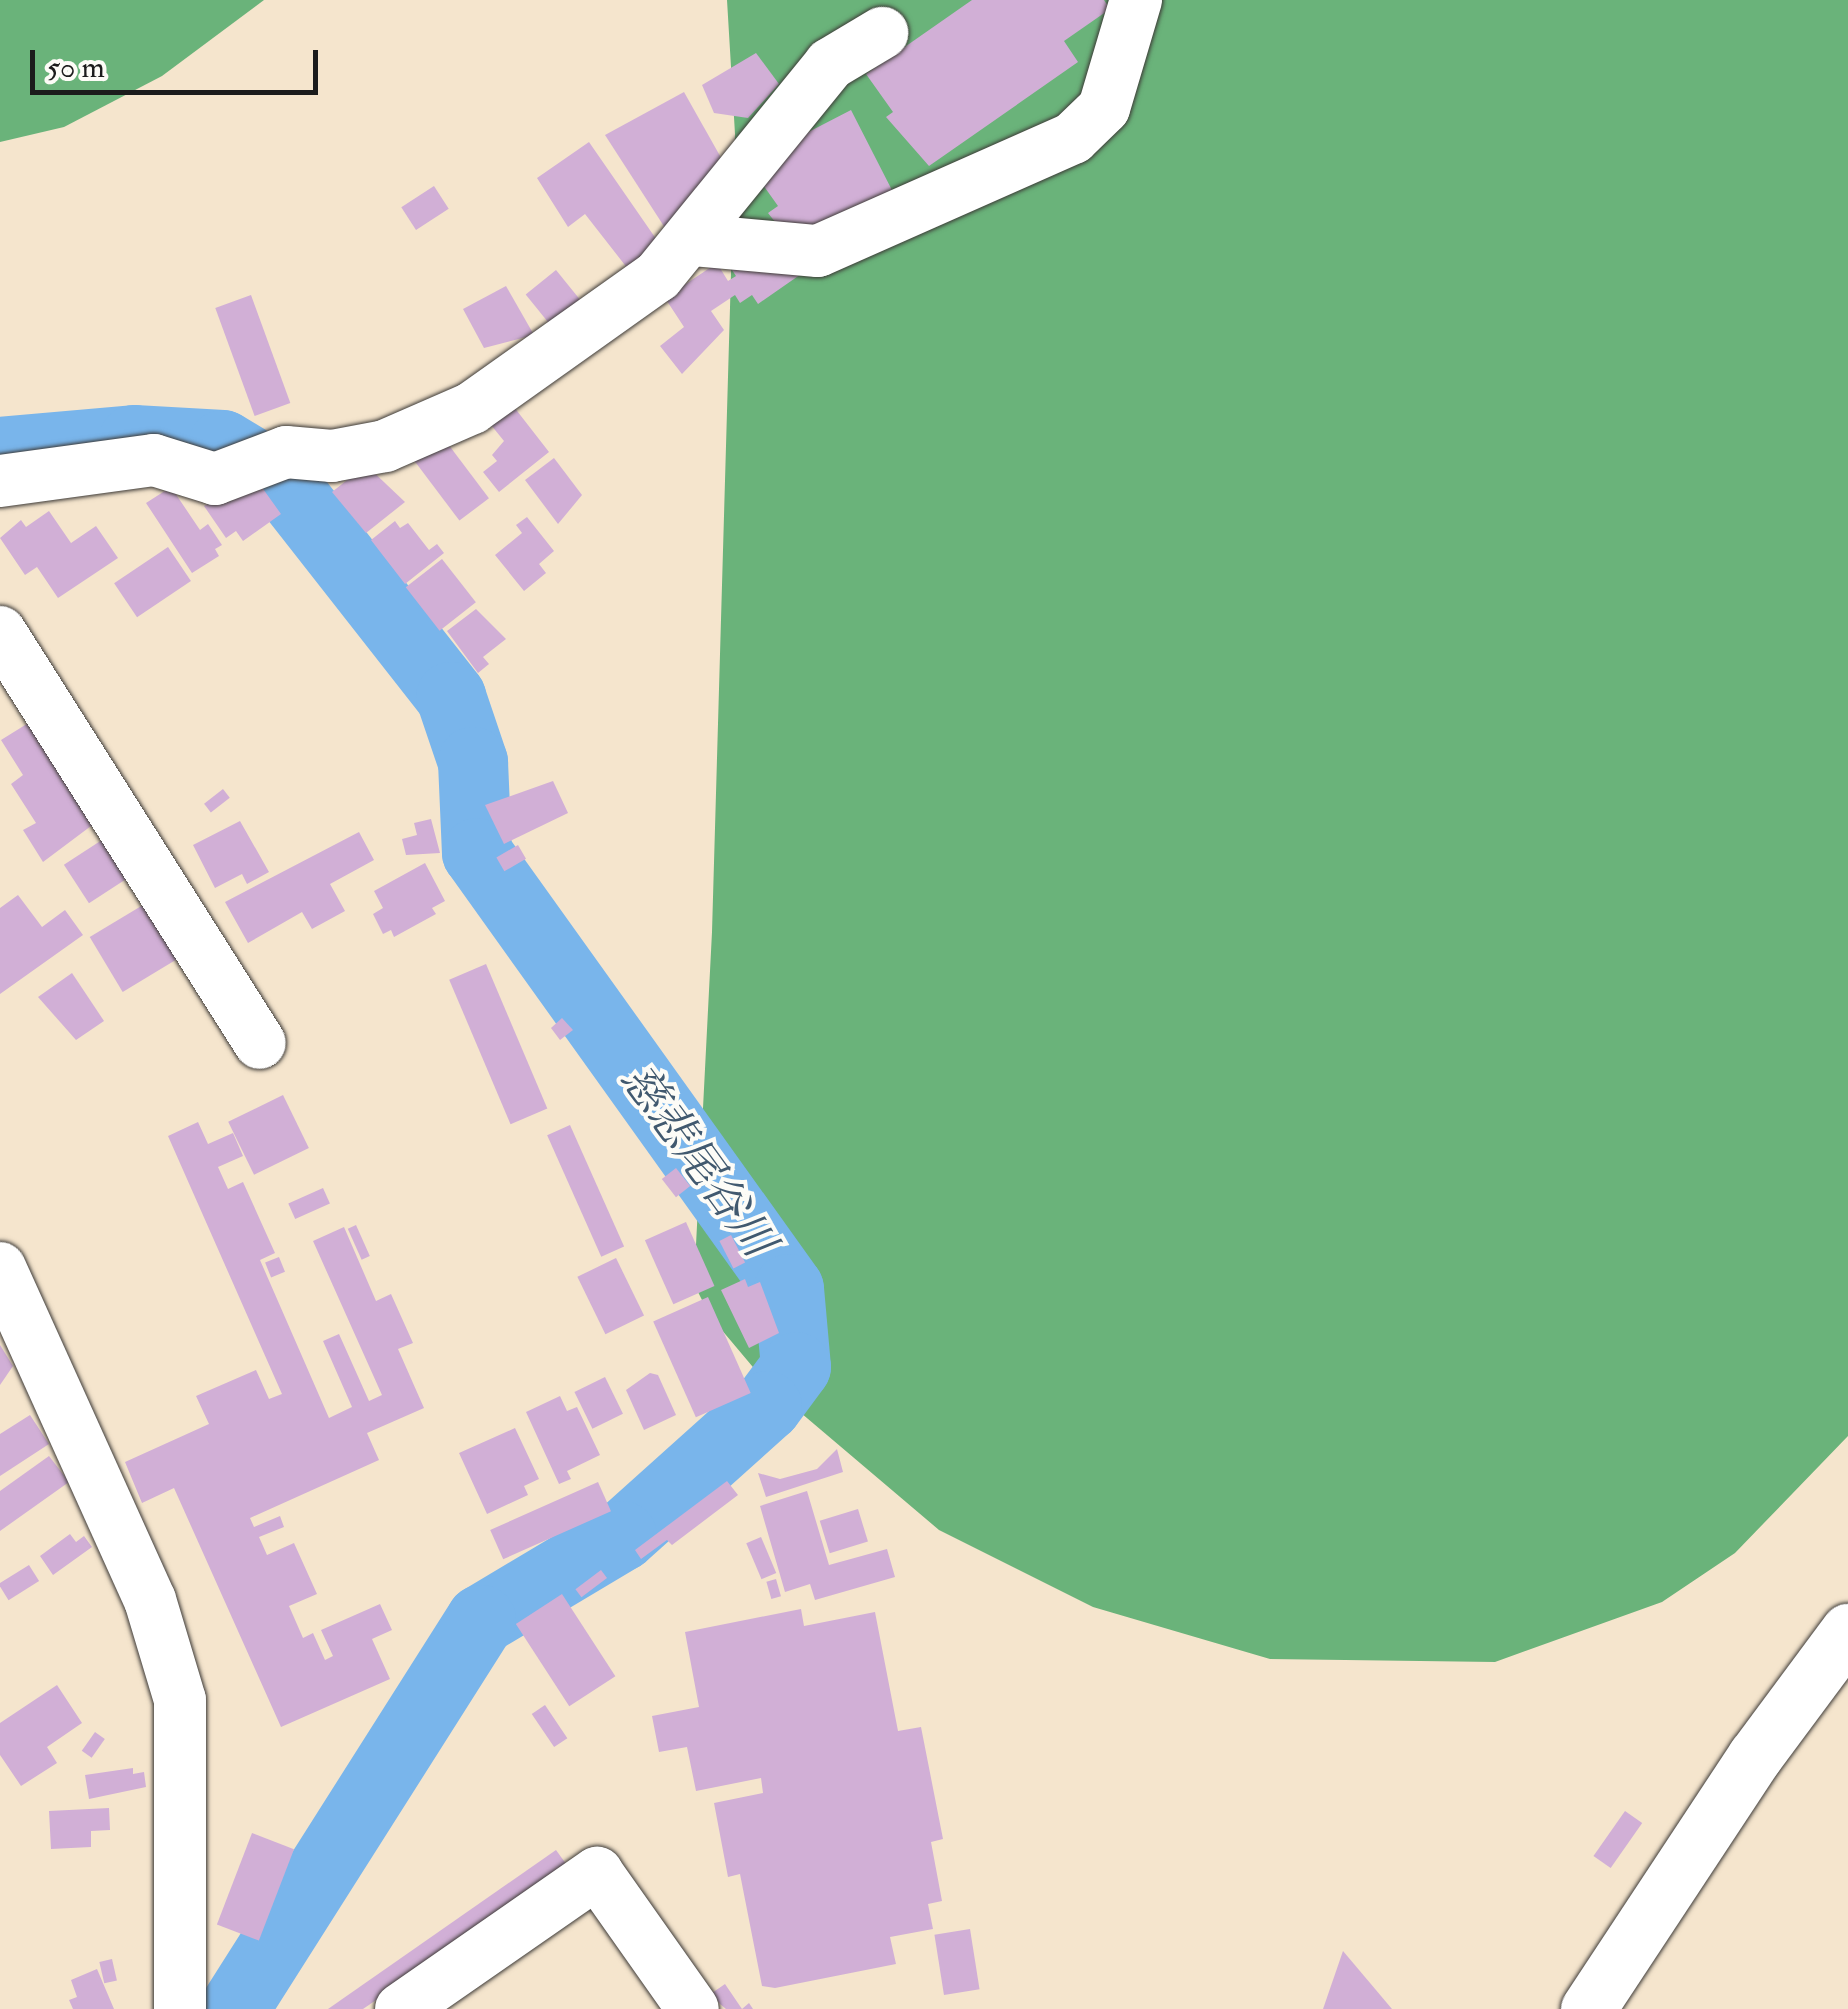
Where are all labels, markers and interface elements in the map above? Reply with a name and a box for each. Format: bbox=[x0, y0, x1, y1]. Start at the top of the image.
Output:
scale bar bbox=[35, 30, 322, 92]
text: 50 m bbox=[47, 49, 105, 86]
water label: 慈悲尾谷川 bbox=[609, 1054, 785, 1268]

